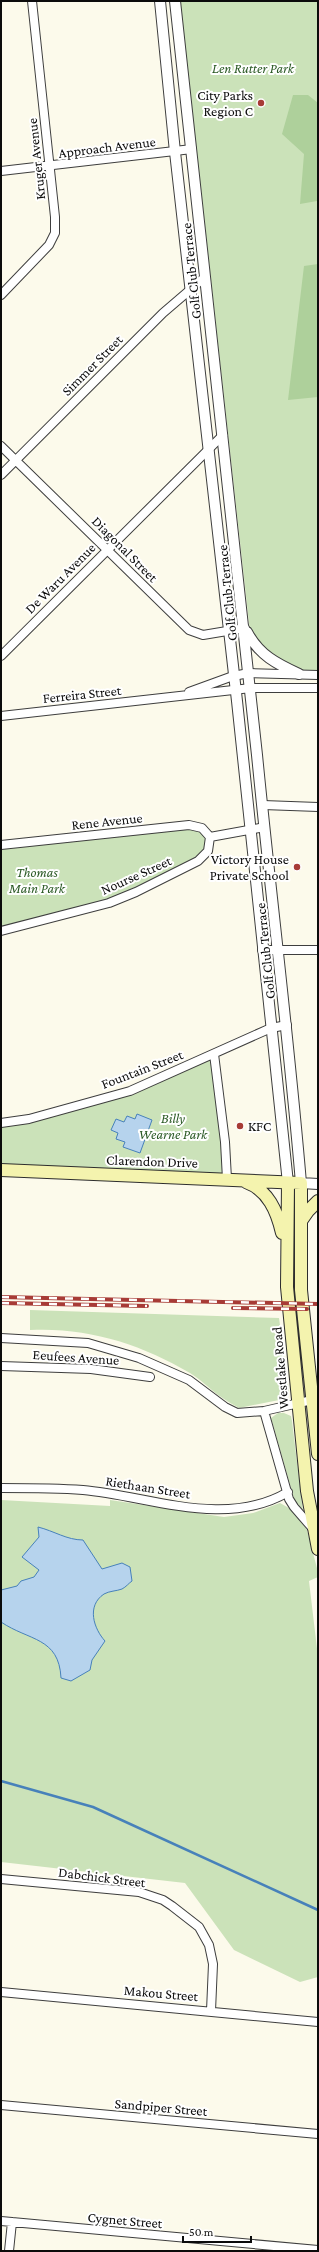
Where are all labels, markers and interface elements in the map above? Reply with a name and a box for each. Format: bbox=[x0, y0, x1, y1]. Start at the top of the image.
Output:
park label: Len Rutter Park bbox=[212, 60, 295, 76]
place label: City Parks Region C bbox=[197, 87, 253, 119]
marker: City Parks Region C bbox=[256, 98, 266, 108]
street label: Kruger Avenue bbox=[24, 117, 48, 201]
street label: Approach Avenue bbox=[57, 133, 157, 161]
street label: Golf Club Terrace bbox=[178, 222, 204, 320]
street label: Simmer Street bbox=[58, 331, 126, 399]
street label: Diagonal Street bbox=[89, 513, 161, 585]
street label: De Waru Avenue bbox=[21, 539, 99, 617]
street label: Golf Club Terrace bbox=[214, 544, 240, 642]
street label: Ferreira Street bbox=[42, 682, 122, 706]
street label: Rene Avenue bbox=[71, 809, 143, 833]
place label: Victory House Private School bbox=[210, 851, 289, 883]
street label: Nourse Street bbox=[98, 852, 174, 898]
marker: Victory House Private School bbox=[292, 862, 302, 872]
park label: Thomas Main Park bbox=[8, 864, 66, 896]
street label: Golf Club Terrace bbox=[252, 902, 278, 1000]
street label: Fountain Street bbox=[99, 1046, 185, 1092]
park label: Billy Wearne Park bbox=[139, 1110, 208, 1142]
place label: KFC bbox=[248, 1118, 271, 1134]
marker: KFC bbox=[235, 1121, 245, 1131]
street label: Clarendon Drive bbox=[106, 1151, 198, 1171]
street label: Westlake Road bbox=[268, 1326, 292, 1410]
street label: Eeufees Avenue bbox=[32, 1346, 120, 1368]
street label: Riethaan Street bbox=[104, 1472, 192, 1502]
street label: Dabchick Street bbox=[57, 1864, 147, 1890]
street label: Makou Street bbox=[123, 1982, 199, 2004]
street label: Sandpiper Street bbox=[114, 2095, 208, 2119]
street label: Cygnet Street bbox=[87, 2209, 163, 2231]
scale bar bbox=[183, 2218, 251, 2244]
text: 50 m bbox=[189, 2225, 214, 2239]

